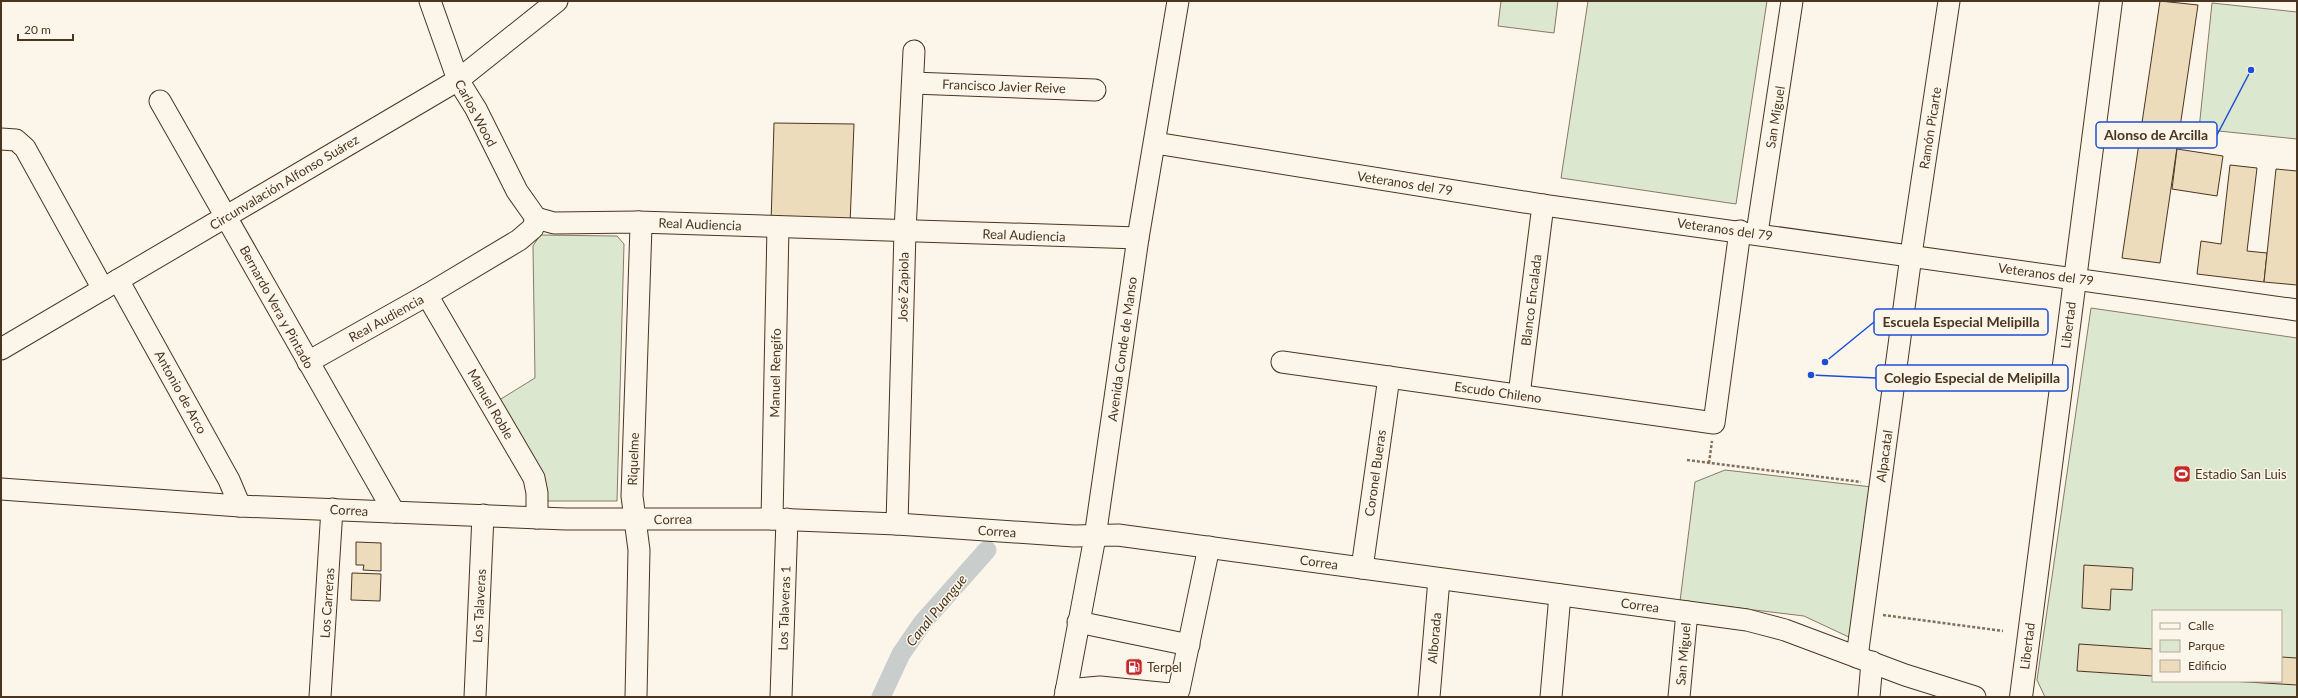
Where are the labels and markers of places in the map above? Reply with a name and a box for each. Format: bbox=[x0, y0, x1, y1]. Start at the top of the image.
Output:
callout: Alonso de Arcilla bbox=[2096, 122, 2217, 148]
callout: Escuela Especial Melipilla bbox=[1874, 309, 2048, 335]
callout: Colegio Especial de Melipilla bbox=[1876, 365, 2068, 391]
sports icon: Estadio San Luis bbox=[2172, 464, 2192, 484]
place label: Estadio San Luis bbox=[2195, 466, 2287, 482]
fuel station icon: Terpel bbox=[1124, 657, 1144, 677]
place label: Terpel bbox=[1147, 659, 1182, 675]

